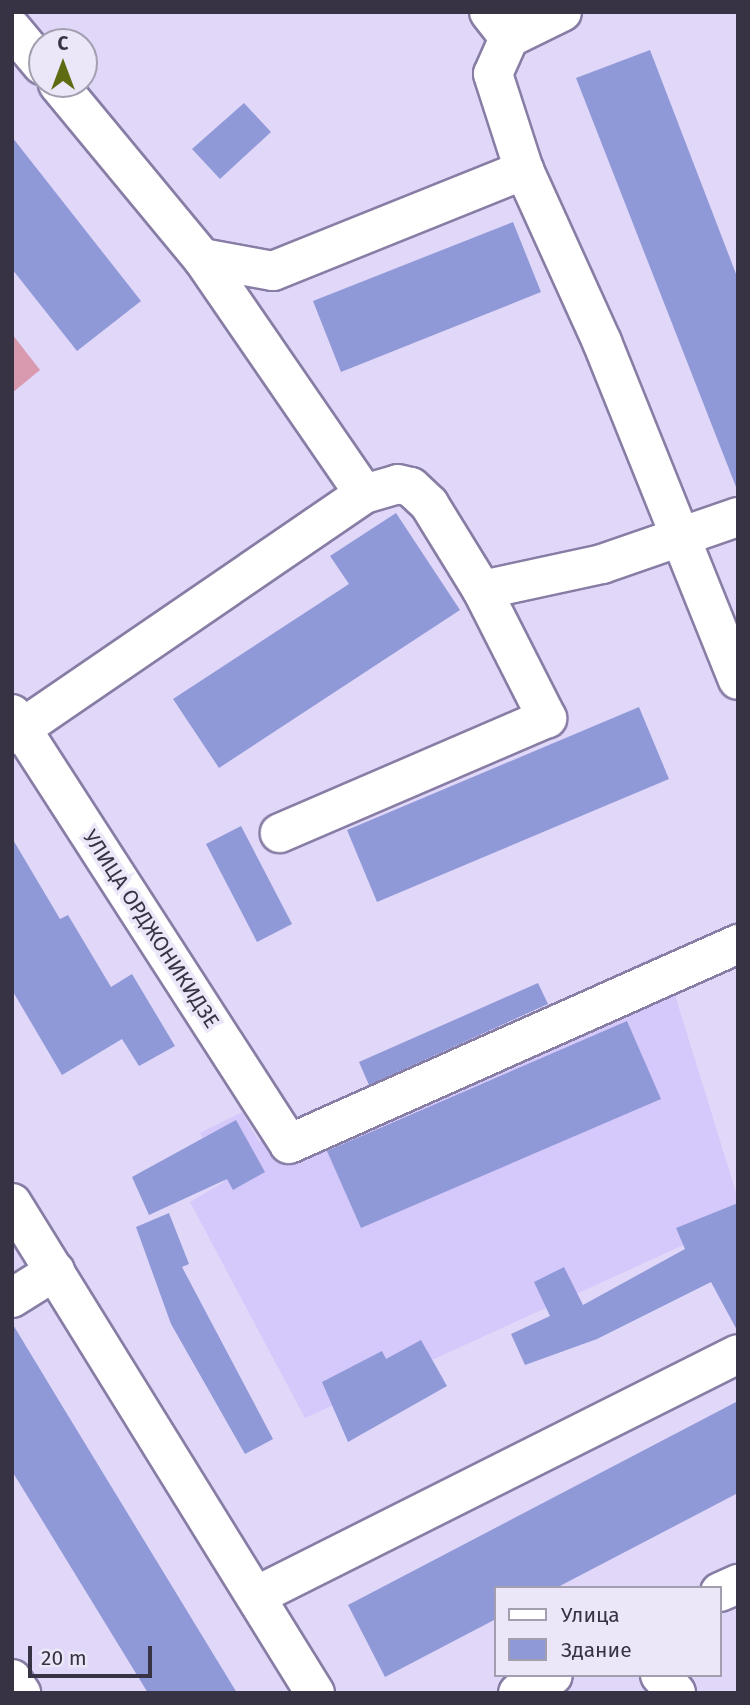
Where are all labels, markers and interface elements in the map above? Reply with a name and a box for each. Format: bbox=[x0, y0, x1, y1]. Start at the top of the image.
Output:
north arrow bbox=[28, 28, 98, 98]
text: С bbox=[58, 32, 68, 55]
street label: УЛИЦА ОРДЖОНИКИДЗЕ bbox=[78, 825, 224, 1033]
legend bbox=[494, 1586, 722, 1677]
text: Улица bbox=[561, 1602, 620, 1628]
scale bar bbox=[32, 1632, 156, 1676]
text: Здание bbox=[561, 1637, 632, 1663]
text: 20 m bbox=[41, 1645, 87, 1671]

